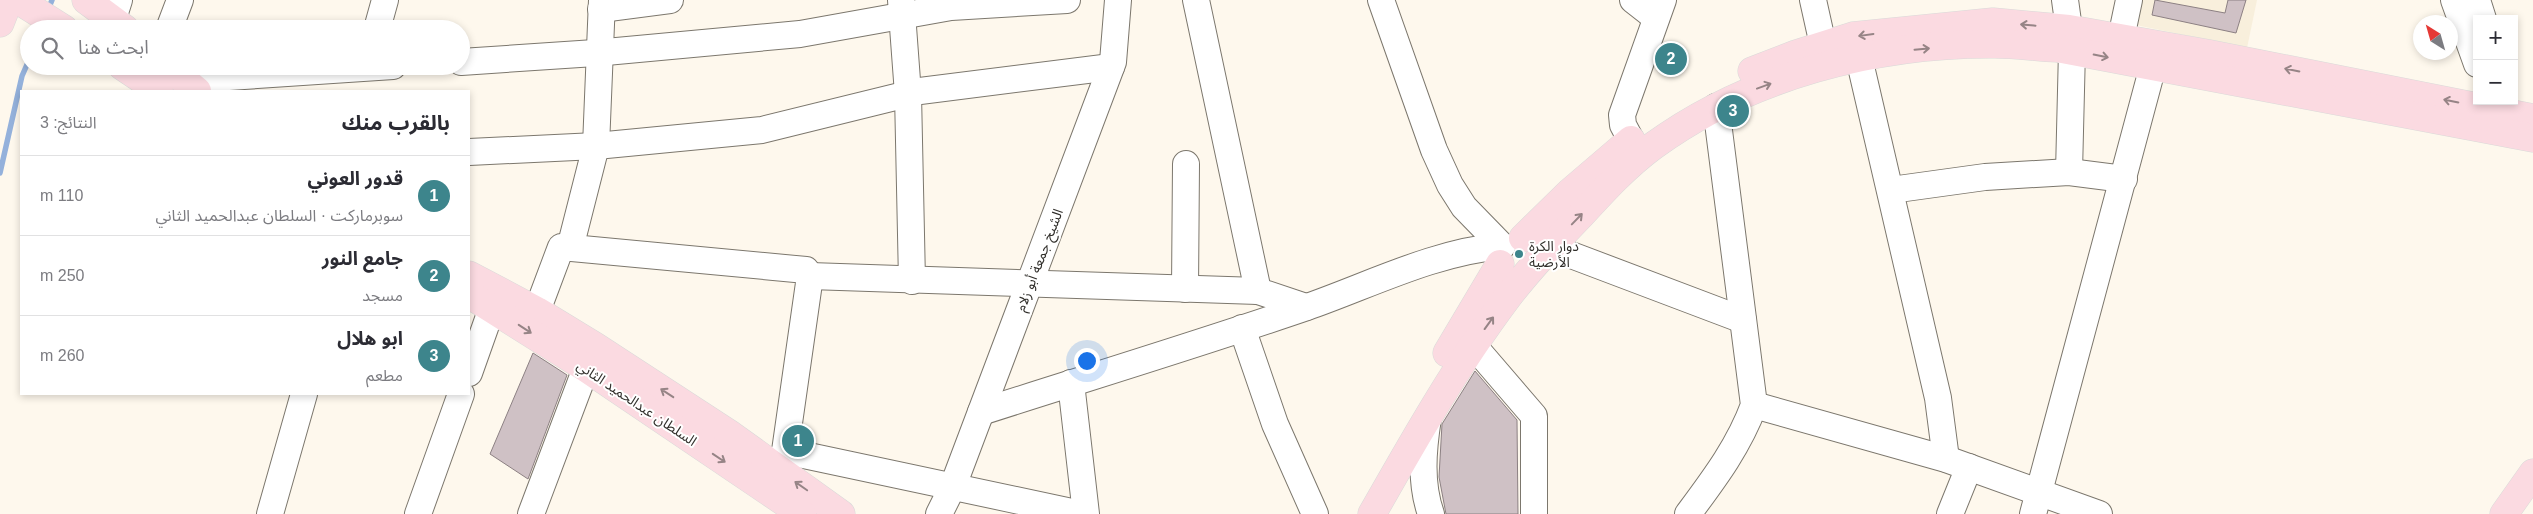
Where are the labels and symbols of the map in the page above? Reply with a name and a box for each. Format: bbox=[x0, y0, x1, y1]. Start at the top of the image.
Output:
north arrow bbox=[2413, 15, 2458, 60]
one-way arrow bbox=[2020, 21, 2036, 30]
one-way arrow bbox=[1858, 30, 1874, 40]
pin: 2 bbox=[1655, 40, 1687, 78]
one-way arrow bbox=[1913, 44, 1929, 54]
one-way arrow bbox=[2092, 51, 2108, 61]
one-way arrow bbox=[2284, 64, 2300, 74]
one-way arrow bbox=[1756, 81, 1771, 90]
pin: 3 bbox=[1717, 92, 1749, 130]
one-way arrow bbox=[2443, 95, 2459, 105]
street label: الشيخ جمعة أبو زلام bbox=[1011, 206, 1069, 315]
one-way arrow bbox=[1571, 213, 1583, 226]
place label: دوار الكرة الأرضية bbox=[1529, 238, 1579, 271]
marker: دوار الكرة الأرضية bbox=[1513, 248, 1525, 260]
one-way arrow bbox=[1484, 316, 1494, 330]
one-way arrow bbox=[518, 324, 532, 335]
your location bbox=[1074, 348, 1100, 374]
street label: السلطان عبدالحميد الثاني bbox=[572, 357, 700, 452]
one-way arrow bbox=[661, 388, 675, 398]
pin: 1 bbox=[782, 422, 814, 460]
one-way arrow bbox=[712, 453, 726, 463]
one-way arrow bbox=[794, 481, 808, 491]

